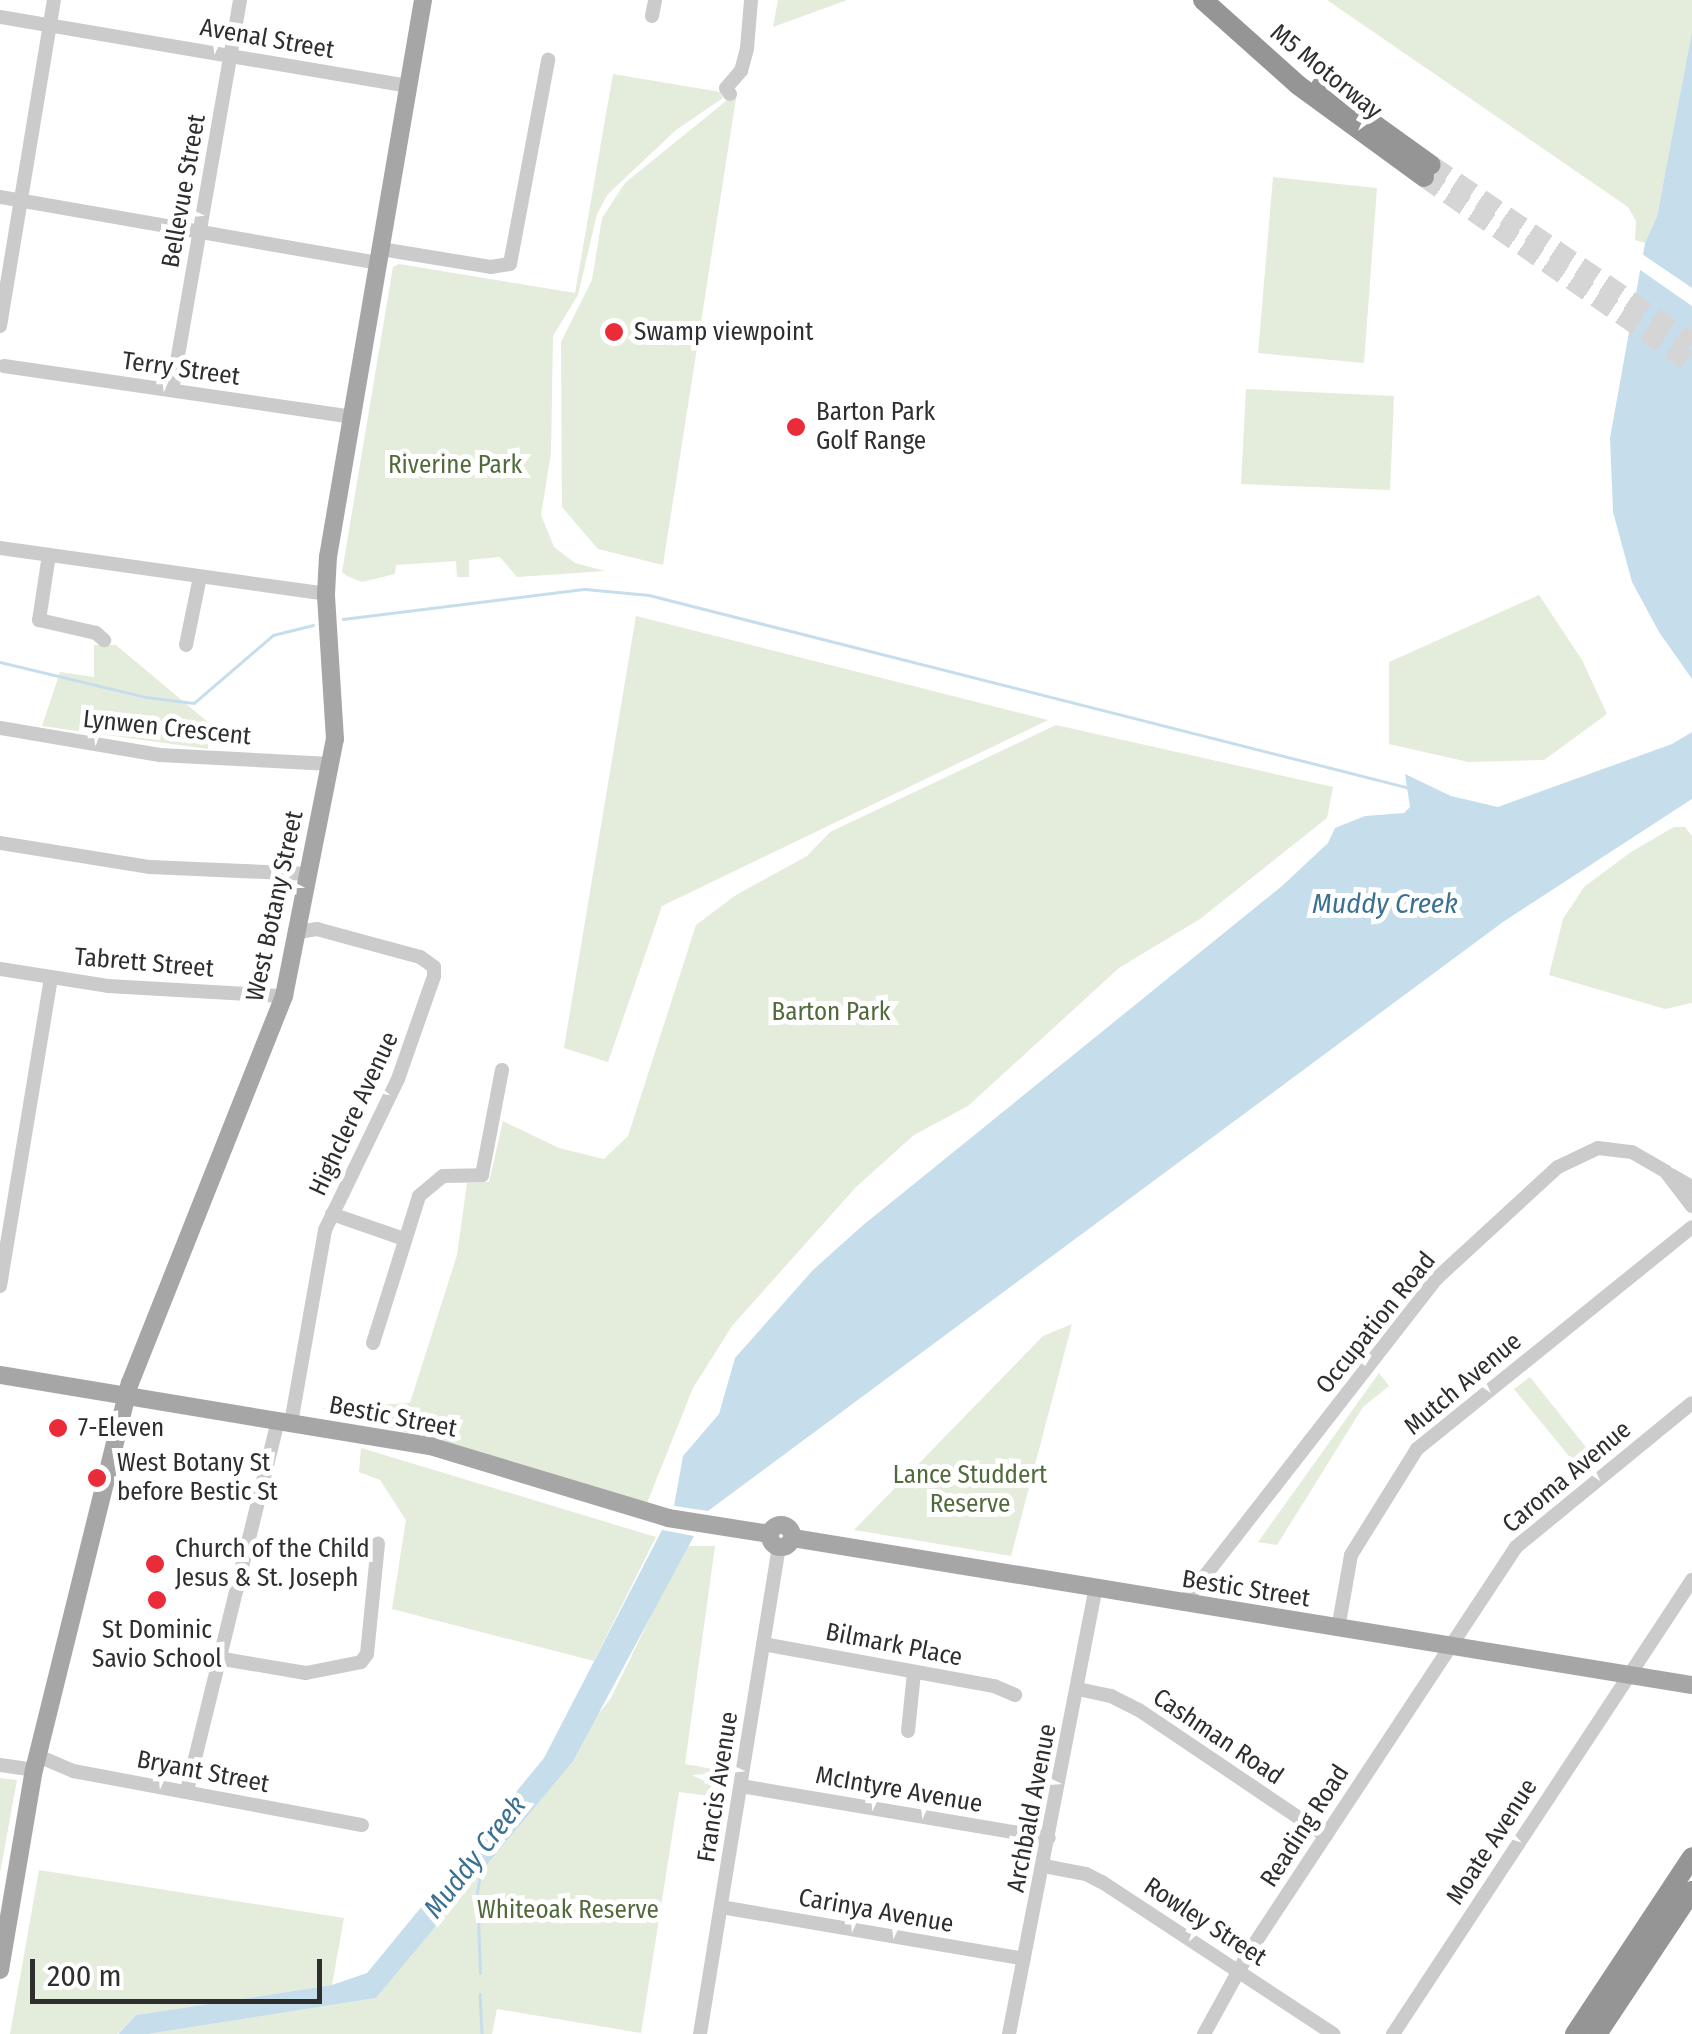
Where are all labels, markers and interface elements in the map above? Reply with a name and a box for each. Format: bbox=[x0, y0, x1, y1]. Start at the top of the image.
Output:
street label: Avenal Street bbox=[198, 12, 336, 66]
street label: M5 Motorway bbox=[1264, 18, 1388, 126]
street label: Bellevue Street bbox=[156, 112, 212, 270]
place label: Swamp viewpoint bbox=[634, 317, 813, 347]
marker: Swamp viewpoint bbox=[603, 321, 625, 343]
street label: Terry Street bbox=[120, 346, 242, 392]
place label: Barton Park Golf Range bbox=[816, 398, 935, 457]
marker: Barton Park Golf Range bbox=[785, 416, 807, 438]
park label: Riverine Park bbox=[388, 450, 522, 480]
street label: Lynwen Crescent bbox=[81, 704, 253, 752]
street label: West Botany Street bbox=[240, 808, 310, 1004]
water label: Muddy Creek bbox=[1312, 887, 1458, 921]
street label: Tabrett Street bbox=[73, 942, 215, 984]
park label: Barton Park bbox=[771, 997, 891, 1027]
street label: Highclere Avenue bbox=[303, 1027, 405, 1201]
street label: Occupation Road bbox=[1310, 1246, 1442, 1400]
street label: Mutch Avenue bbox=[1398, 1326, 1528, 1442]
street label: Bestic Street bbox=[327, 1390, 459, 1444]
place label: 7-Eleven bbox=[78, 1413, 164, 1443]
street label: Caroma Avenue bbox=[1497, 1415, 1637, 1539]
marker: 7-Eleven bbox=[47, 1417, 69, 1439]
place label: West Botany St before Bestic St bbox=[117, 1449, 278, 1508]
park label: Lance Studdert Reserve bbox=[893, 1461, 1047, 1520]
marker: West Botany St before Bestic St bbox=[86, 1467, 108, 1489]
place label: Church of the Child Jesus & St. Joseph bbox=[175, 1535, 370, 1594]
marker: Church of the Child Jesus & St. Joseph bbox=[144, 1553, 166, 1575]
street label: Bestic Street bbox=[1180, 1564, 1312, 1614]
marker: St Dominic Savio School bbox=[146, 1589, 168, 1611]
place label: St Dominic Savio School bbox=[92, 1616, 222, 1675]
street label: Bilmark Place bbox=[823, 1617, 965, 1673]
street label: Cashman Road bbox=[1147, 1682, 1289, 1792]
street label: Francis Avenue bbox=[691, 1710, 745, 1864]
street label: Archbald Avenue bbox=[1001, 1721, 1063, 1895]
street label: Bryant Street bbox=[134, 1744, 272, 1800]
street label: Reading Road bbox=[1254, 1759, 1356, 1893]
street label: McIntyre Avenue bbox=[813, 1761, 985, 1819]
street label: Moate Avenue bbox=[1440, 1773, 1544, 1911]
water label: Muddy Creek bbox=[417, 1789, 533, 1925]
street label: Rowley Street bbox=[1138, 1871, 1272, 1973]
street label: Carinya Avenue bbox=[796, 1883, 956, 1939]
park label: Whiteoak Reserve bbox=[477, 1895, 659, 1925]
scale bar bbox=[35, 1939, 328, 2001]
text: 200 m bbox=[47, 1958, 122, 1994]

